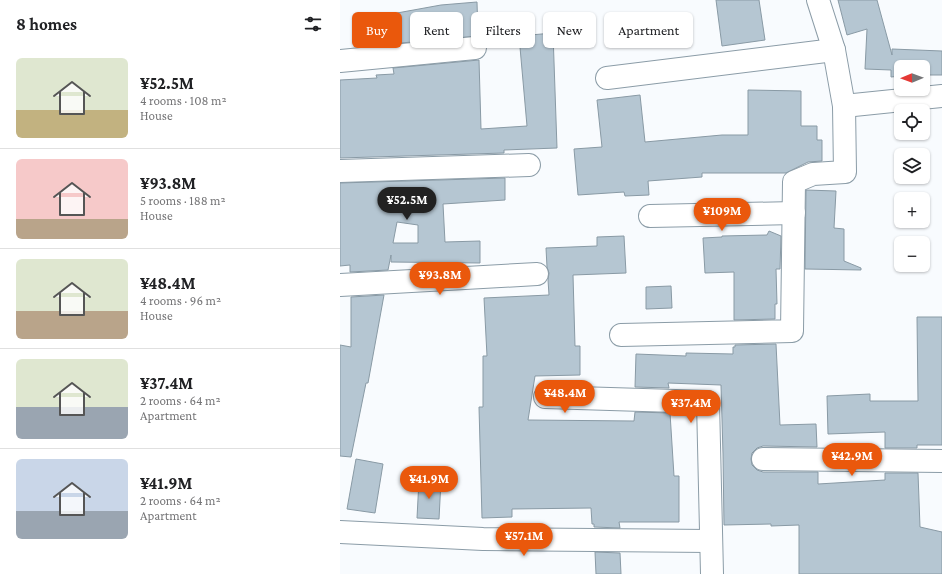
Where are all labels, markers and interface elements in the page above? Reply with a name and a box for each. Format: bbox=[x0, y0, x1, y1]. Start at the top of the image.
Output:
chip: Buy bbox=[352, 12, 402, 48]
chip: Rent bbox=[410, 12, 463, 48]
chip: Filters bbox=[471, 12, 535, 48]
chip: New bbox=[543, 12, 596, 48]
chip: Apartment bbox=[604, 12, 693, 48]
icon: filters bbox=[302, 13, 324, 35]
text: 8 homes bbox=[16, 15, 77, 34]
north arrow bbox=[894, 60, 930, 96]
map controls bbox=[894, 60, 930, 272]
icon: home bbox=[48, 74, 96, 122]
text: ¥52.5M bbox=[140, 74, 194, 93]
text: 4 rooms · 108 m² bbox=[140, 93, 227, 108]
button: locate bbox=[894, 104, 930, 140]
text: House bbox=[140, 108, 173, 123]
button: layers bbox=[894, 148, 930, 184]
text: ¥93.8M bbox=[140, 174, 196, 193]
icon: home bbox=[48, 175, 96, 223]
pin: ¥52.5M bbox=[374, 187, 440, 221]
text: ¥52.5M bbox=[386, 192, 428, 207]
button: + bbox=[894, 192, 930, 228]
text: 5 rooms · 188 m² bbox=[140, 193, 226, 208]
pin: ¥109M bbox=[694, 198, 750, 232]
text: ¥109M bbox=[703, 203, 741, 218]
text: House bbox=[140, 208, 173, 223]
button: − bbox=[894, 236, 930, 272]
pin: ¥93.8M bbox=[407, 262, 473, 296]
text: ¥93.8M bbox=[419, 267, 461, 282]
text: ¥48.4M bbox=[140, 274, 196, 293]
icon: home bbox=[48, 275, 96, 323]
text: 4 rooms · 96 m² bbox=[140, 293, 221, 308]
text: House bbox=[140, 308, 173, 323]
text: ¥37.4M bbox=[140, 374, 193, 393]
icon: home bbox=[48, 375, 96, 423]
pin: ¥48.4M bbox=[532, 380, 598, 414]
text: ¥48.4M bbox=[544, 385, 586, 400]
pin: ¥37.4M bbox=[658, 390, 724, 424]
text: 2 rooms · 64 m² bbox=[140, 393, 221, 408]
text: ¥37.4M bbox=[671, 395, 711, 410]
text: Apartment bbox=[140, 408, 197, 423]
pin: ¥42.9M bbox=[819, 443, 885, 477]
text: ¥42.9M bbox=[831, 448, 873, 463]
pin: ¥41.9M bbox=[396, 466, 462, 500]
text: ¥41.9M bbox=[409, 471, 449, 486]
text: ¥41.9M bbox=[140, 474, 192, 493]
icon: home bbox=[48, 475, 96, 523]
text: 2 rooms · 64 m² bbox=[140, 493, 221, 508]
text: Apartment bbox=[140, 508, 197, 523]
pin: ¥57.1M bbox=[491, 523, 557, 557]
text: ¥57.1M bbox=[505, 528, 543, 543]

